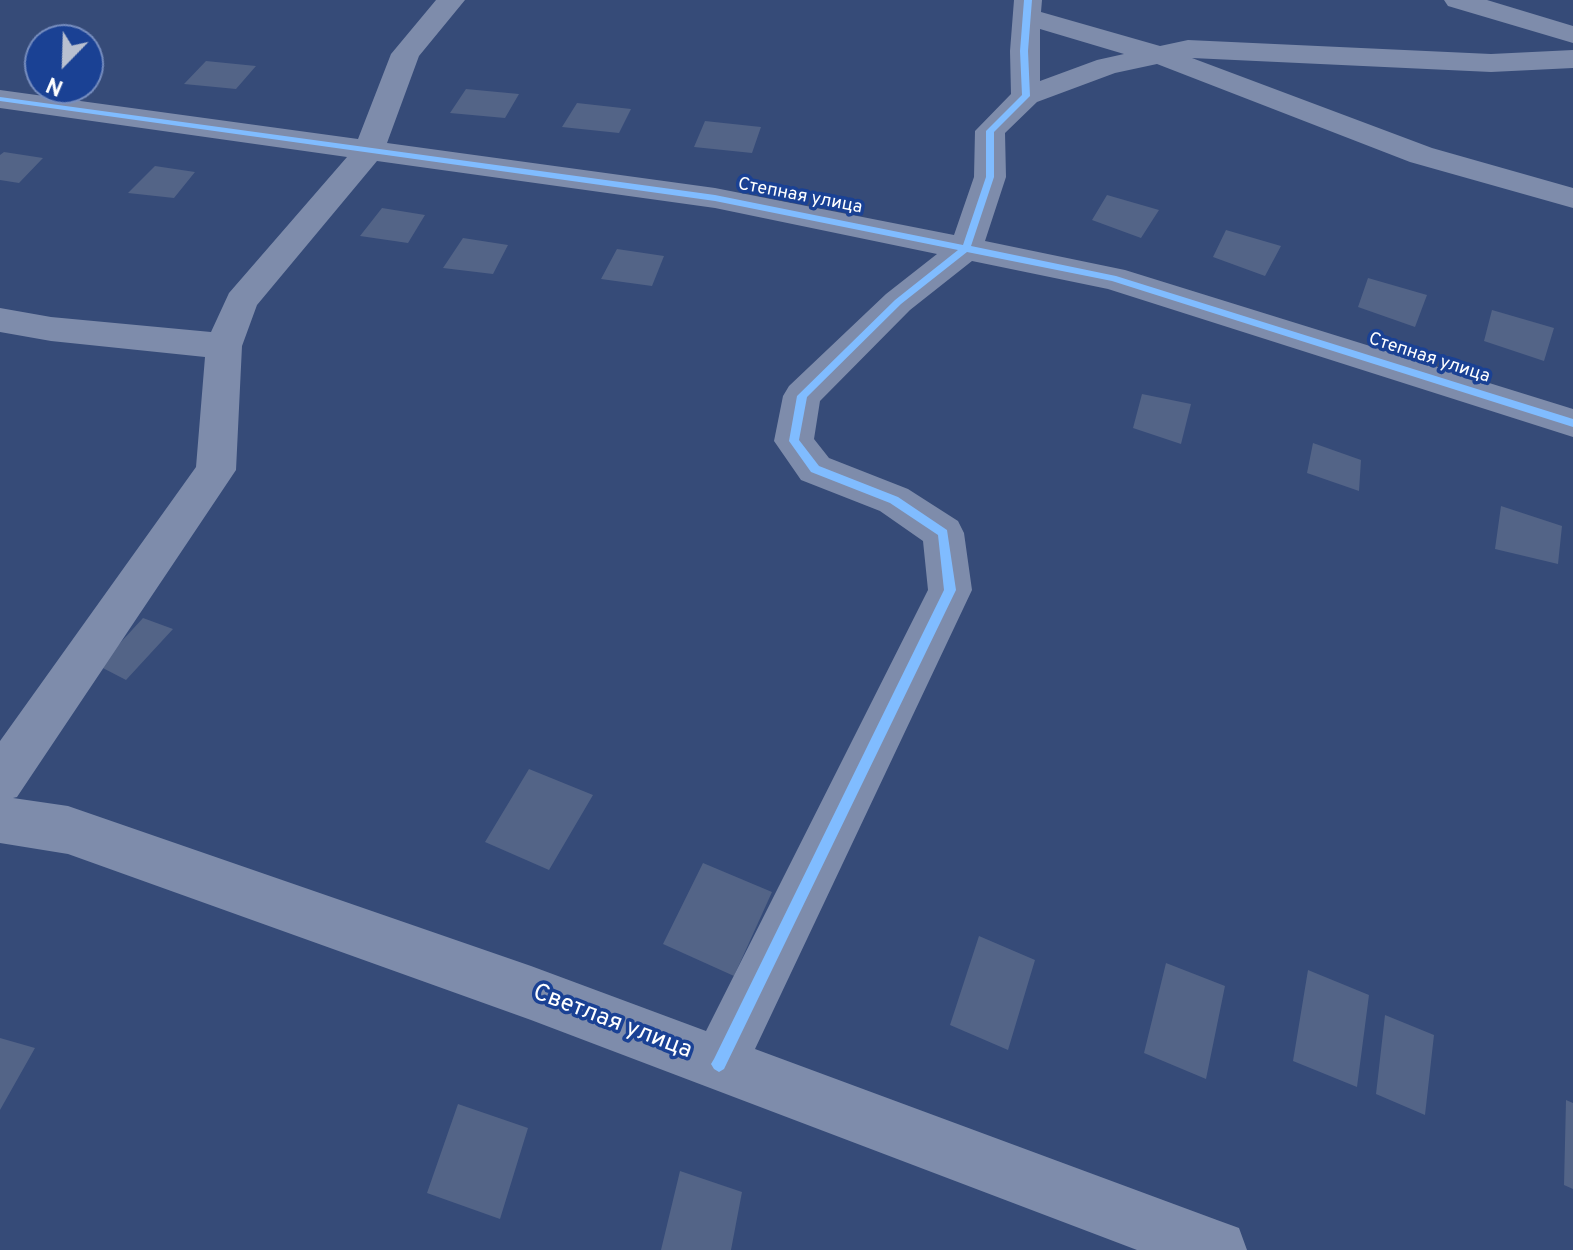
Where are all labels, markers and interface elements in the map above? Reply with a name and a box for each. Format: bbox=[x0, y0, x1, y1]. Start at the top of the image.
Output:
north arrow bbox=[24, 24, 104, 104]
text: N bbox=[43, 69, 68, 100]
street label: Степная улица bbox=[736, 174, 864, 220]
street label: Степная улица bbox=[1366, 329, 1492, 389]
street label: Светлая улица bbox=[528, 979, 696, 1067]

